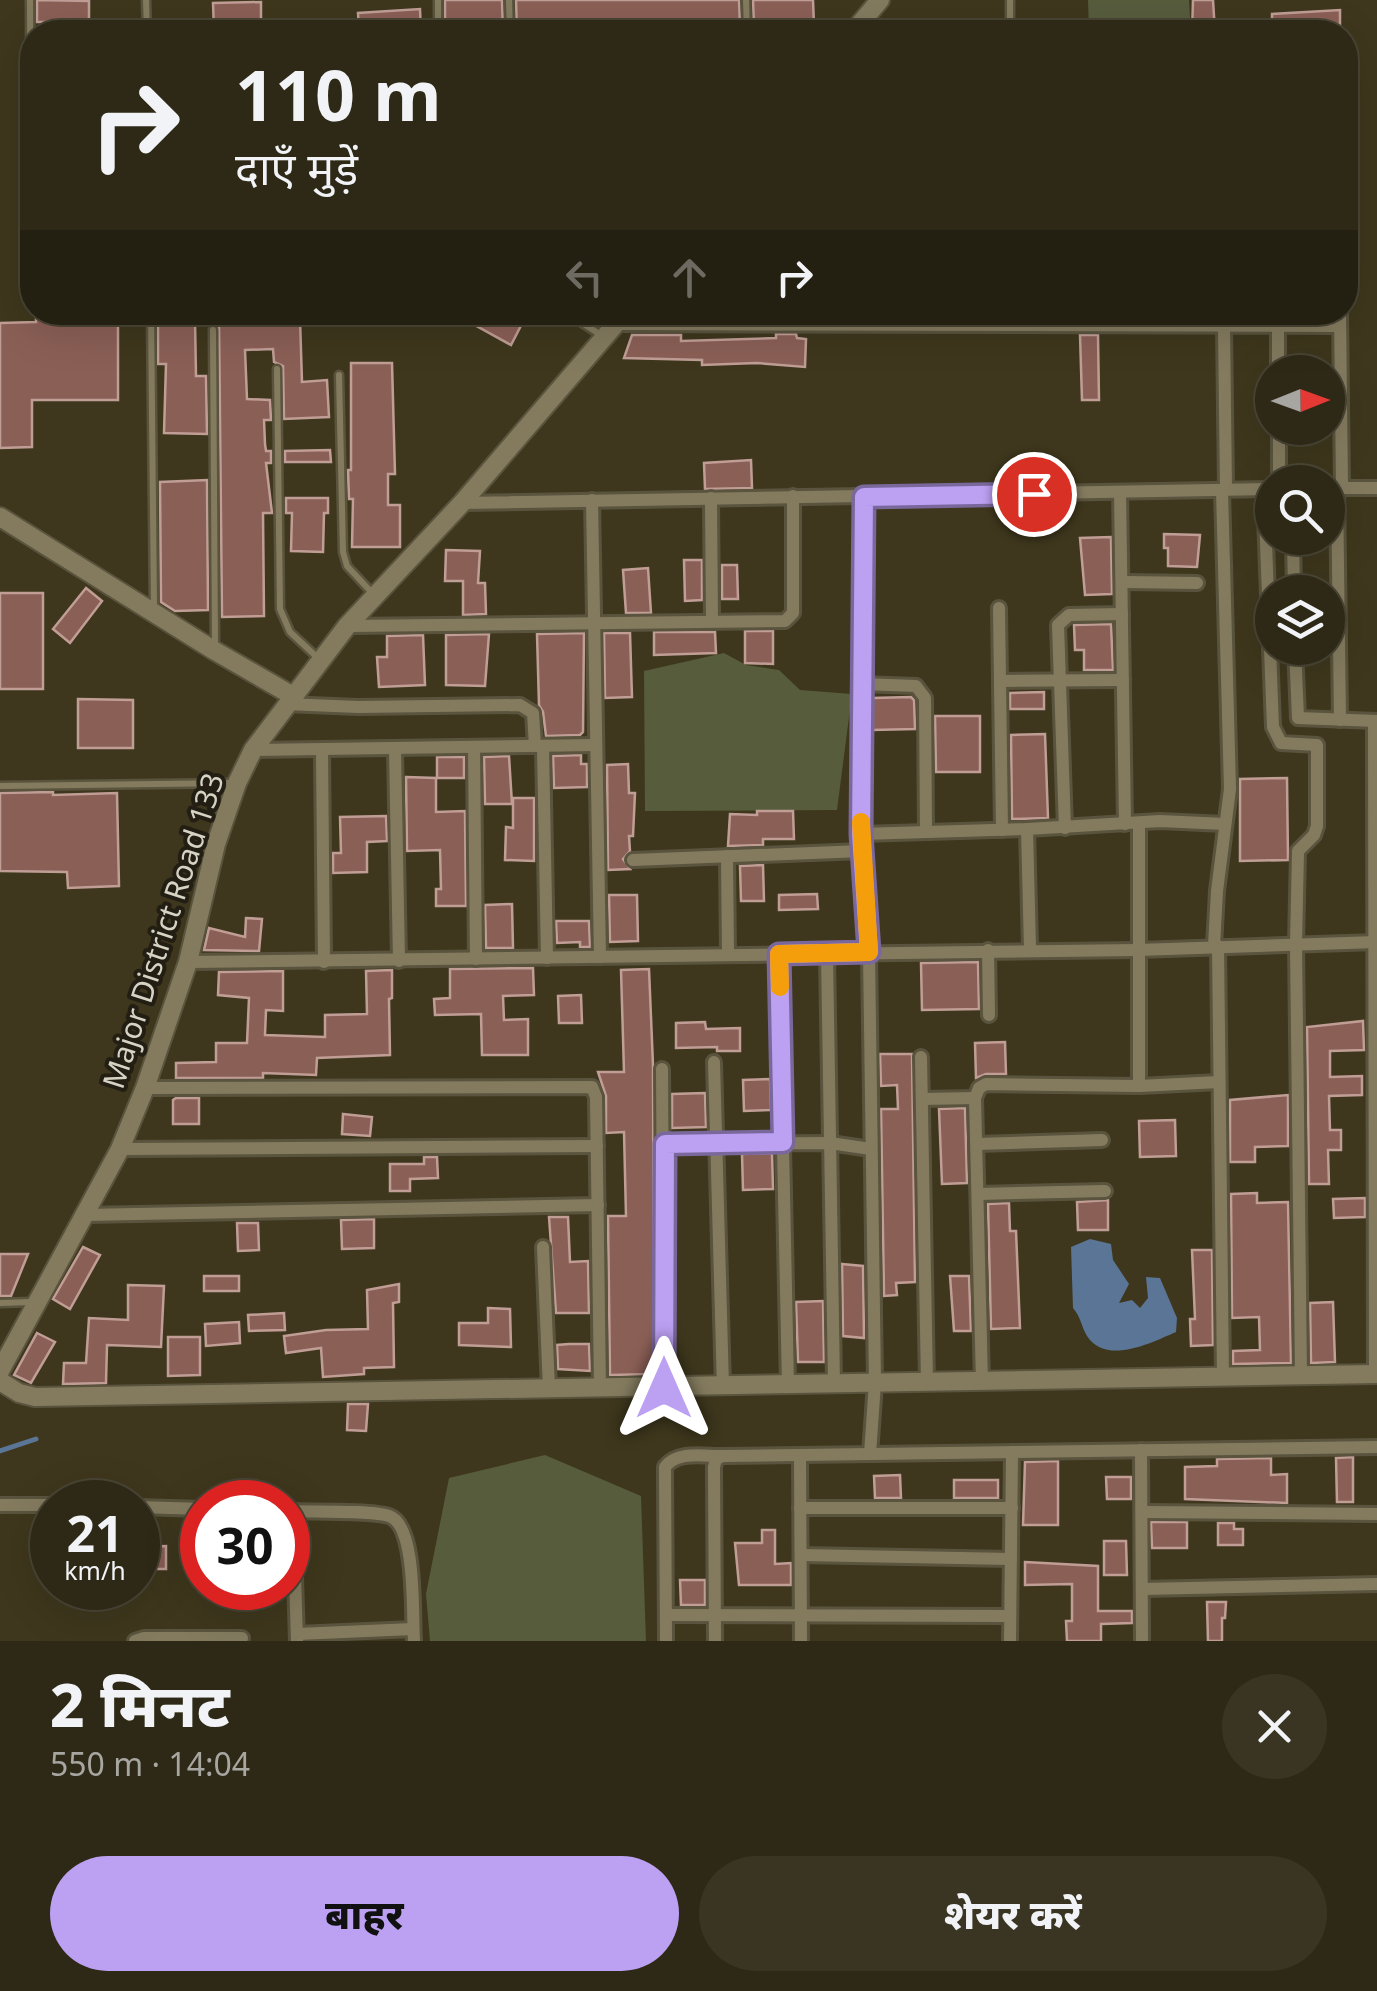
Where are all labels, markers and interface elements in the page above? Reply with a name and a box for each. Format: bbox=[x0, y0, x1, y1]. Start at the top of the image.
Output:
text: 110 m bbox=[235, 46, 442, 142]
icon: right bbox=[70, 60, 200, 190]
text: दाएँ मुड़ें bbox=[235, 137, 358, 198]
icon: left bbox=[557, 250, 612, 305]
icon: ahead bbox=[662, 250, 717, 305]
icon: right bbox=[767, 250, 822, 305]
north arrow bbox=[1255, 355, 1345, 445]
map controls bbox=[1255, 355, 1345, 665]
pin bbox=[992, 452, 1077, 537]
button: search bbox=[1255, 465, 1345, 555]
icon: arrive bbox=[1007, 467, 1062, 522]
button: layers bbox=[1255, 575, 1345, 665]
street label: Major District Road 133 bbox=[92, 768, 233, 1094]
position arrow bbox=[612, 1336, 716, 1440]
speed limit sign: 30 bbox=[180, 1480, 310, 1610]
text: 21 bbox=[66, 1499, 124, 1567]
text: km/h bbox=[64, 1553, 126, 1587]
text: 2 मिनट bbox=[50, 1663, 229, 1745]
button: close bbox=[1222, 1674, 1327, 1779]
text: 550 m · 14:04 bbox=[50, 1742, 250, 1785]
button: बाहर bbox=[50, 1856, 679, 1971]
button: शेयर करें bbox=[699, 1856, 1327, 1971]

